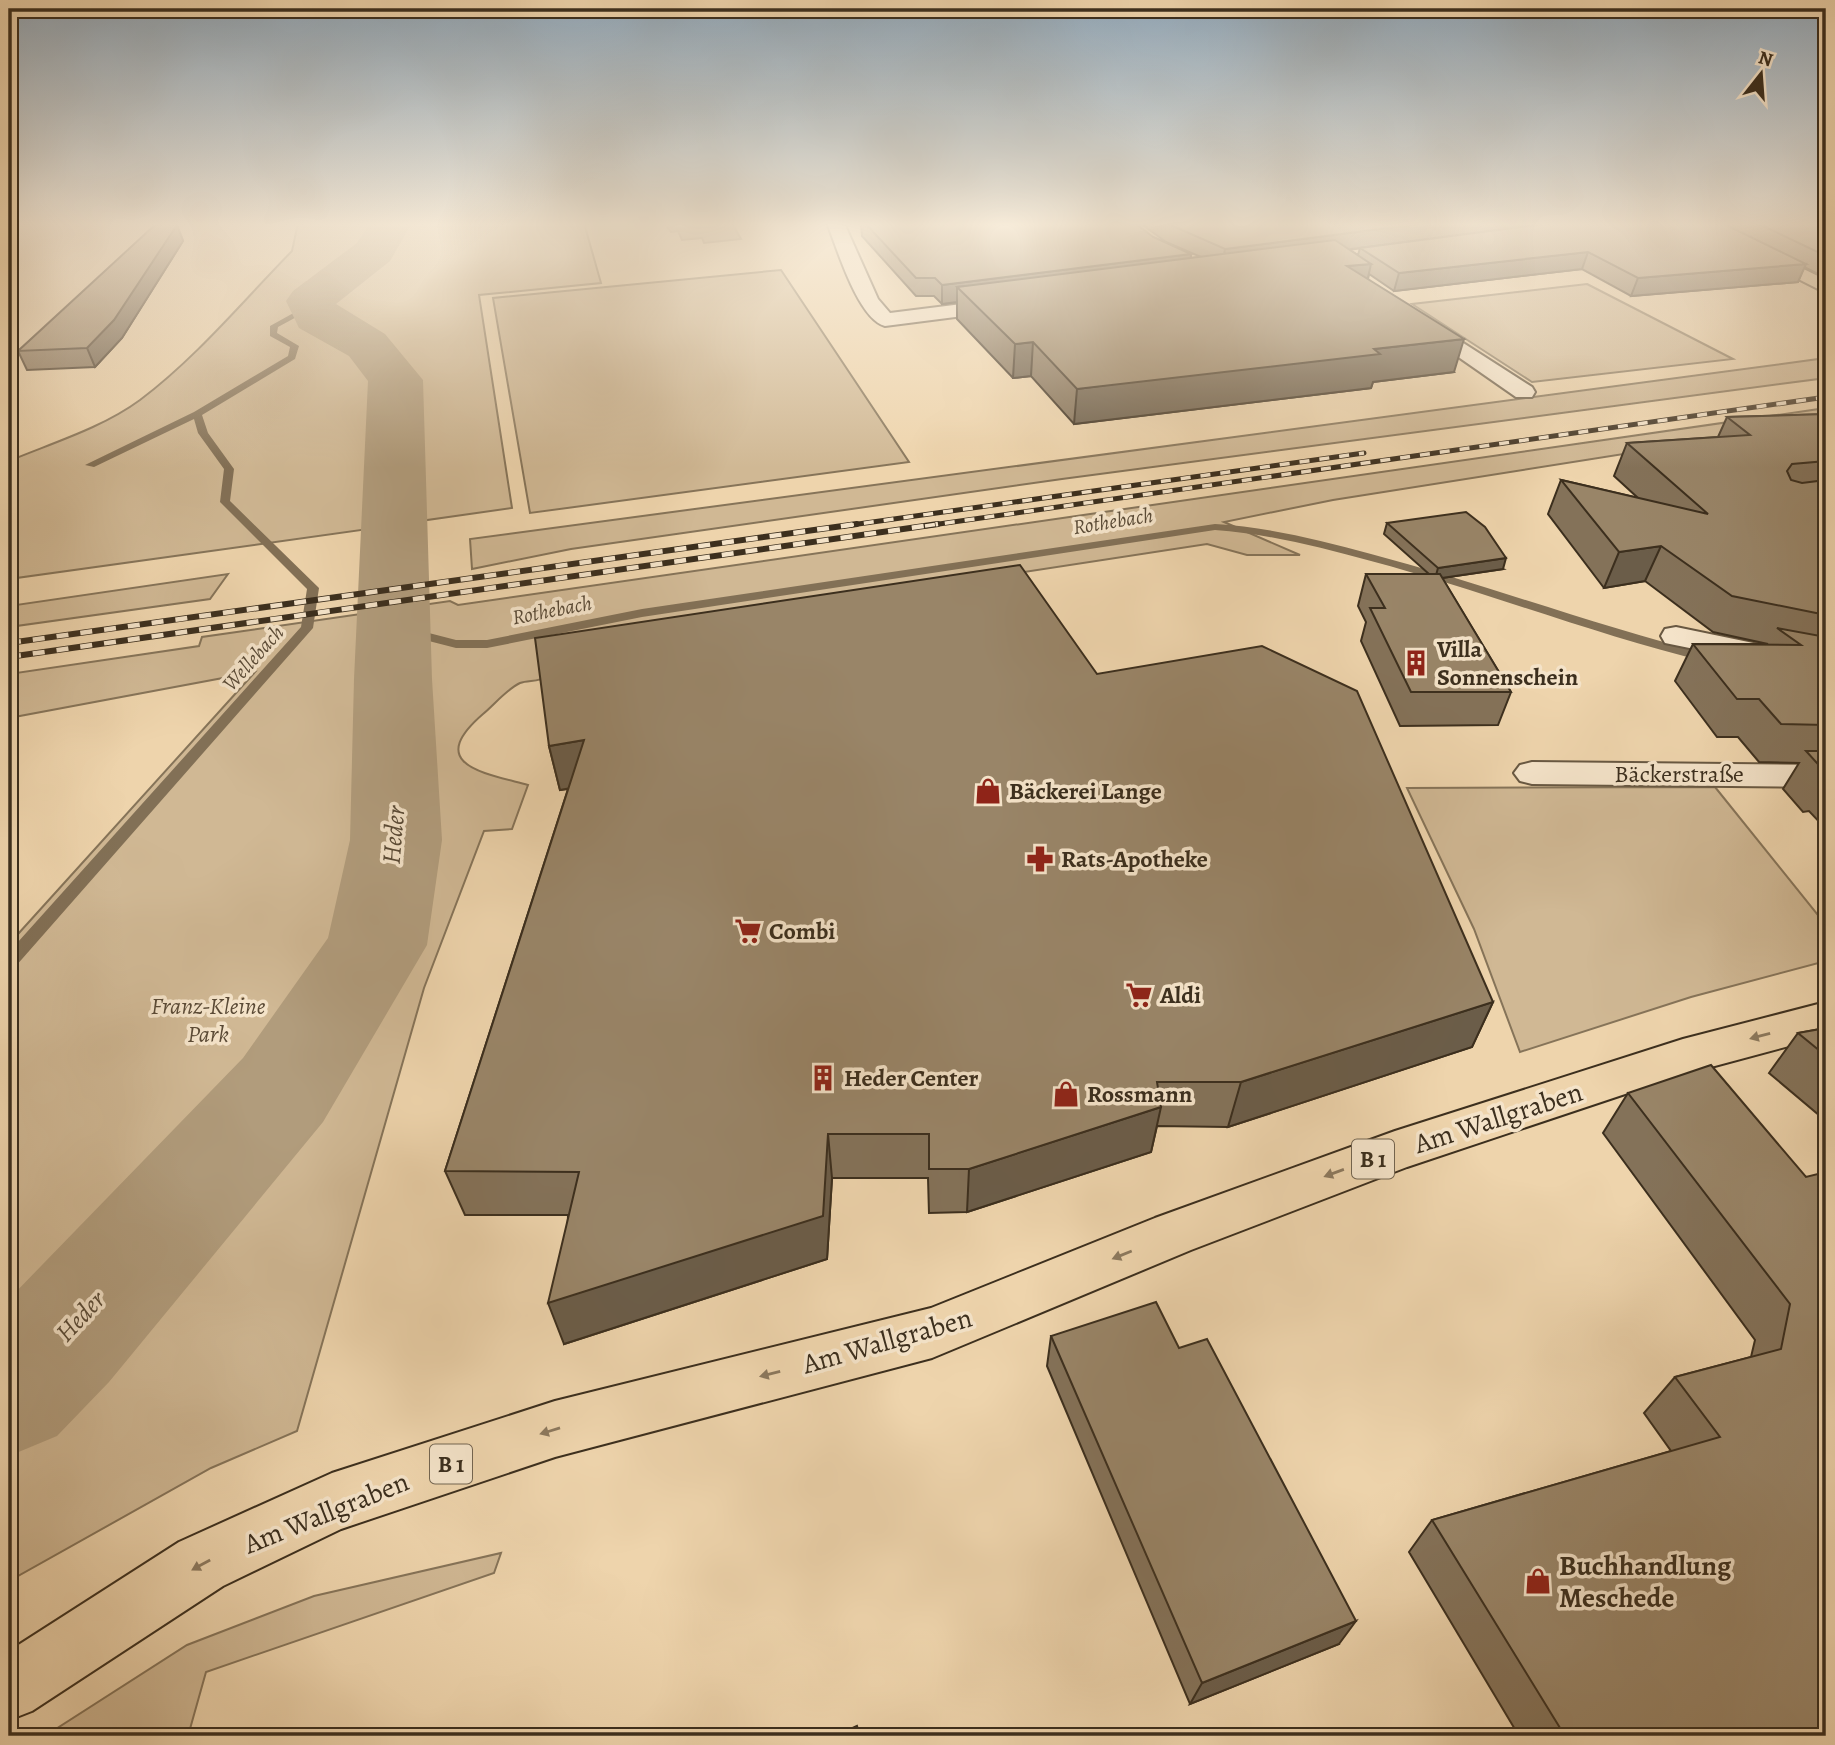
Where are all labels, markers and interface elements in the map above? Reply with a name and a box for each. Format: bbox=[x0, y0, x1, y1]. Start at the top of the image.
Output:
north arrow bbox=[1727, 38, 1797, 108]
text: N bbox=[1755, 44, 1776, 73]
water label: Rothebach bbox=[1071, 501, 1155, 541]
water label: Rothebach bbox=[510, 589, 594, 631]
water label: Wellebach bbox=[216, 619, 290, 697]
place label: Villa Sonnenschein bbox=[1436, 633, 1579, 693]
building icon: Villa Sonnenschein bbox=[1401, 648, 1431, 678]
street label: Bäckerstraße bbox=[1614, 758, 1744, 790]
place label: Bäckerei Lange bbox=[1009, 775, 1162, 807]
shop icon: Bäckerei Lange bbox=[973, 776, 1003, 806]
water label: Heder bbox=[374, 804, 414, 865]
place label: Rats-Apotheke bbox=[1061, 843, 1208, 875]
pharmacy icon: Rats-Apotheke bbox=[1025, 844, 1055, 874]
place label: Combi bbox=[769, 915, 835, 947]
supermarket icon: Combi bbox=[733, 916, 763, 946]
place label: Aldi bbox=[1159, 979, 1201, 1011]
supermarket icon: Aldi bbox=[1124, 980, 1154, 1010]
park label: Franz-Kleine Park bbox=[151, 990, 266, 1050]
one-way arrow bbox=[1749, 1031, 1771, 1042]
place label: Heder Center bbox=[844, 1062, 979, 1094]
building icon: Heder Center bbox=[808, 1063, 838, 1093]
street label: Am Wallgraben bbox=[1408, 1073, 1587, 1163]
place label: Rossmann bbox=[1087, 1078, 1193, 1110]
shop icon: Rossmann bbox=[1051, 1079, 1081, 1109]
road number: B 1 bbox=[1352, 1140, 1394, 1178]
one-way arrow bbox=[1323, 1168, 1344, 1179]
one-way arrow bbox=[1111, 1250, 1132, 1261]
water label: Heder bbox=[48, 1282, 114, 1349]
street label: Am Wallgraben bbox=[797, 1299, 977, 1384]
one-way arrow bbox=[759, 1369, 781, 1380]
one-way arrow bbox=[540, 1426, 561, 1437]
road number: B 1 bbox=[430, 1444, 472, 1484]
street label: Am Wallgraben bbox=[237, 1463, 415, 1564]
place label: Buchhandlung Meschede bbox=[1559, 1547, 1732, 1617]
one-way arrow bbox=[192, 1559, 211, 1571]
shop icon: Buchhandlung Meschede bbox=[1523, 1566, 1553, 1596]

